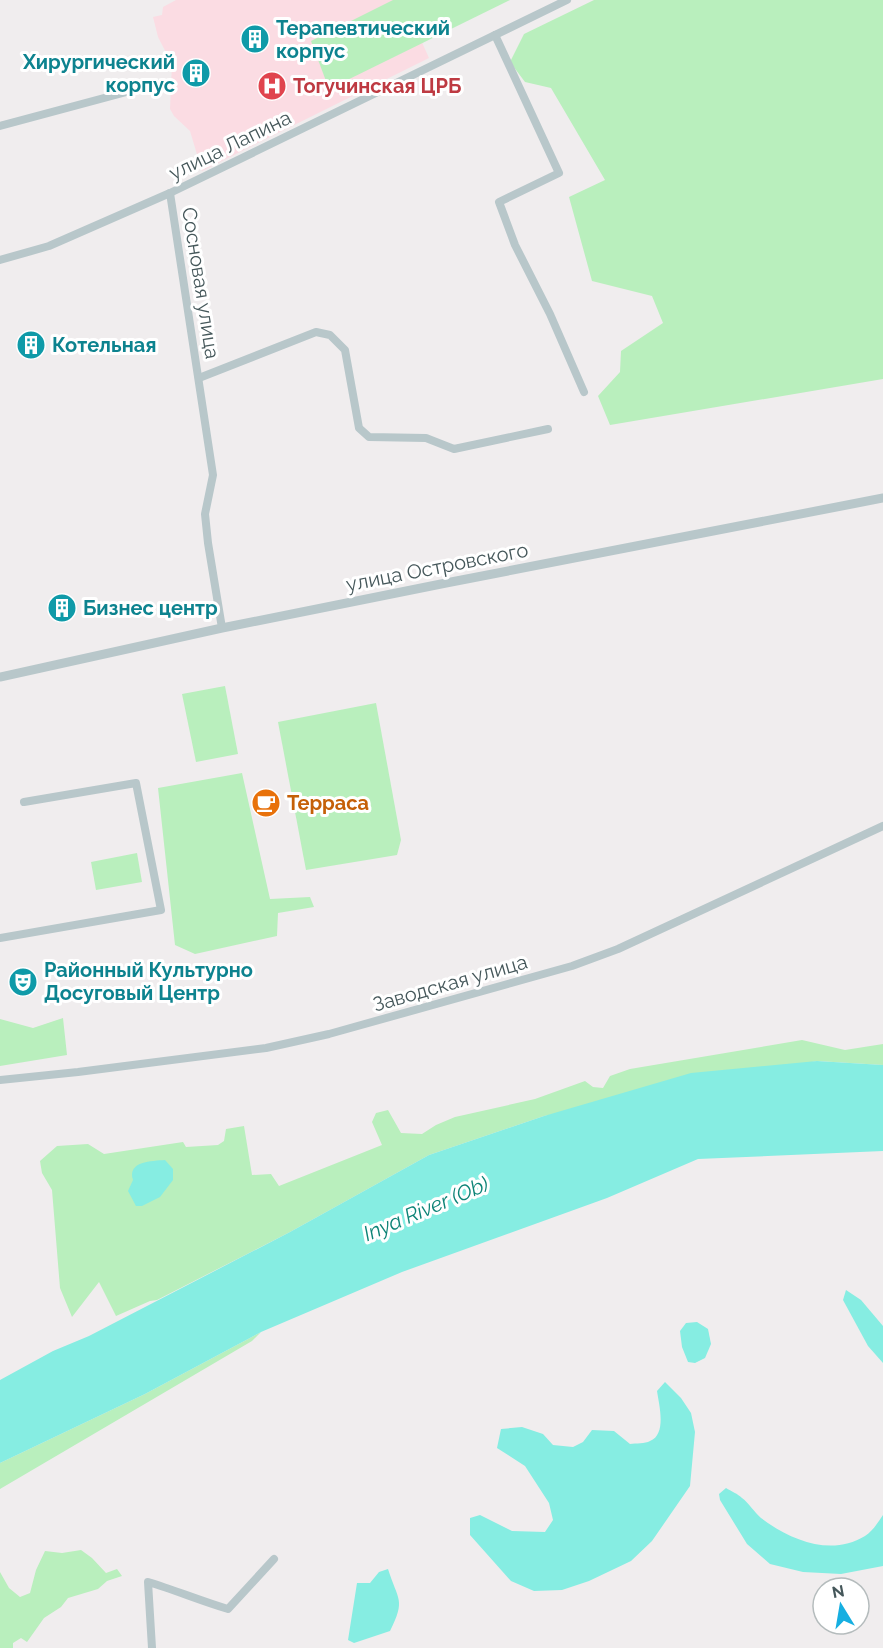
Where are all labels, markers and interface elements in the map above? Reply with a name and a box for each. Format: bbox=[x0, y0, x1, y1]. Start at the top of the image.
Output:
place label: Терапевтический корпус bbox=[276, 16, 450, 63]
building icon: Терапевтический корпус bbox=[239, 23, 271, 55]
place label: Хирургический корпус bbox=[22, 50, 175, 97]
building icon: Хирургический корпус bbox=[180, 57, 212, 89]
hospital icon: Тогучинская ЦРБ bbox=[256, 70, 288, 102]
place label: Тогучинская ЦРБ bbox=[293, 74, 461, 98]
street label: улица Лапина bbox=[165, 105, 295, 185]
street label: Сосновая улица bbox=[177, 205, 225, 361]
building icon: Котельная bbox=[15, 329, 47, 361]
place label: Котельная bbox=[52, 333, 156, 357]
street label: улица Островского bbox=[344, 538, 530, 596]
building icon: Бизнес центр bbox=[46, 592, 78, 624]
place label: Бизнес центр bbox=[83, 596, 218, 620]
cafe icon: Терраса bbox=[250, 787, 282, 819]
place label: Терраса bbox=[287, 791, 369, 815]
street label: Заводская улица bbox=[370, 949, 530, 1017]
place label: Районный Культурно Досуговый Центр bbox=[44, 958, 253, 1005]
theatre icon: Районный Культурно Досуговый Центр bbox=[7, 966, 39, 998]
water label: Inya River (Ob) bbox=[359, 1171, 493, 1246]
north arrow bbox=[811, 1576, 871, 1636]
text: N bbox=[830, 1581, 846, 1602]

